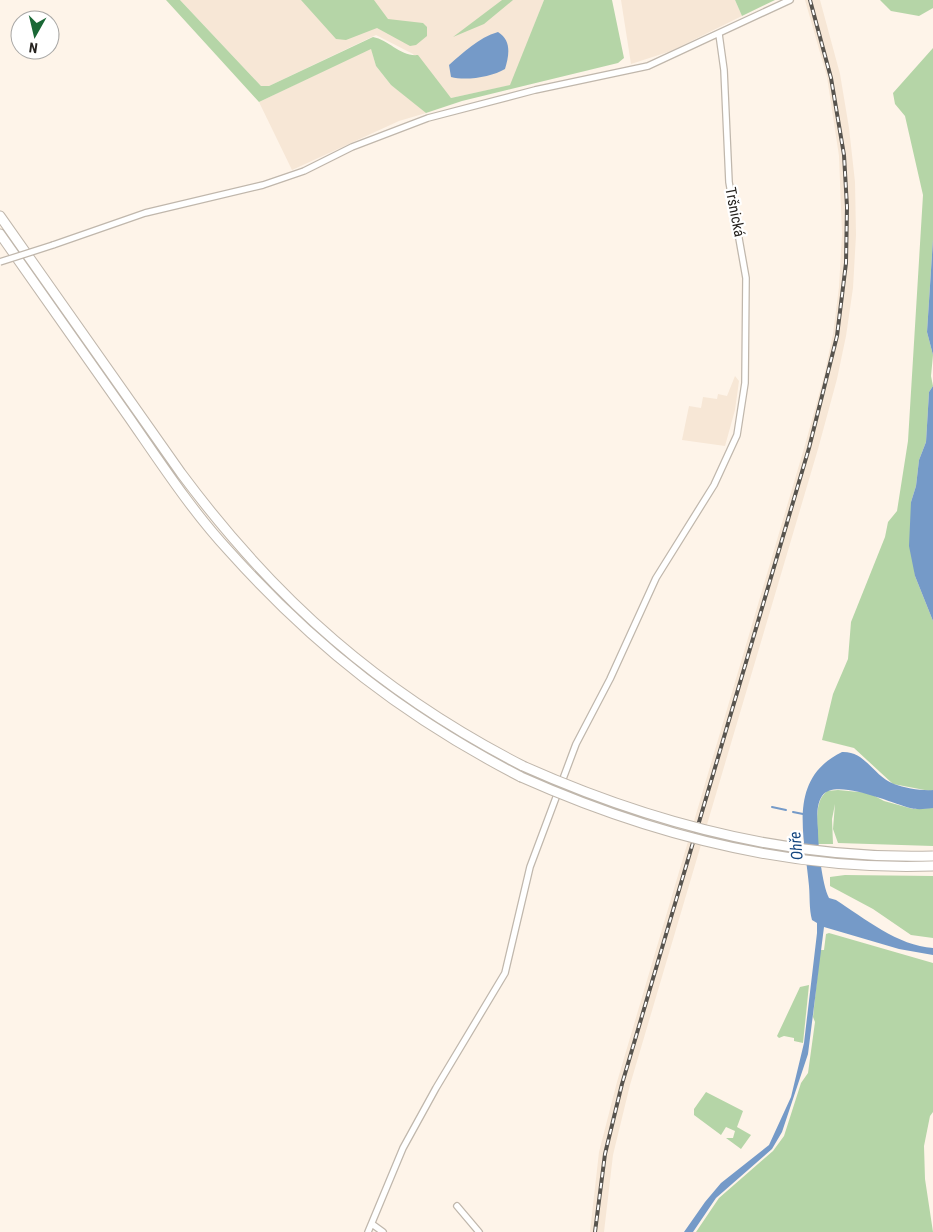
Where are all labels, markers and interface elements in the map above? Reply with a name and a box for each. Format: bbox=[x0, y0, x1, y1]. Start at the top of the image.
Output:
north arrow bbox=[10, 10, 60, 60]
text: N bbox=[28, 39, 39, 56]
street label: Tršnická bbox=[721, 186, 749, 238]
water label: Ohře bbox=[785, 831, 807, 861]

